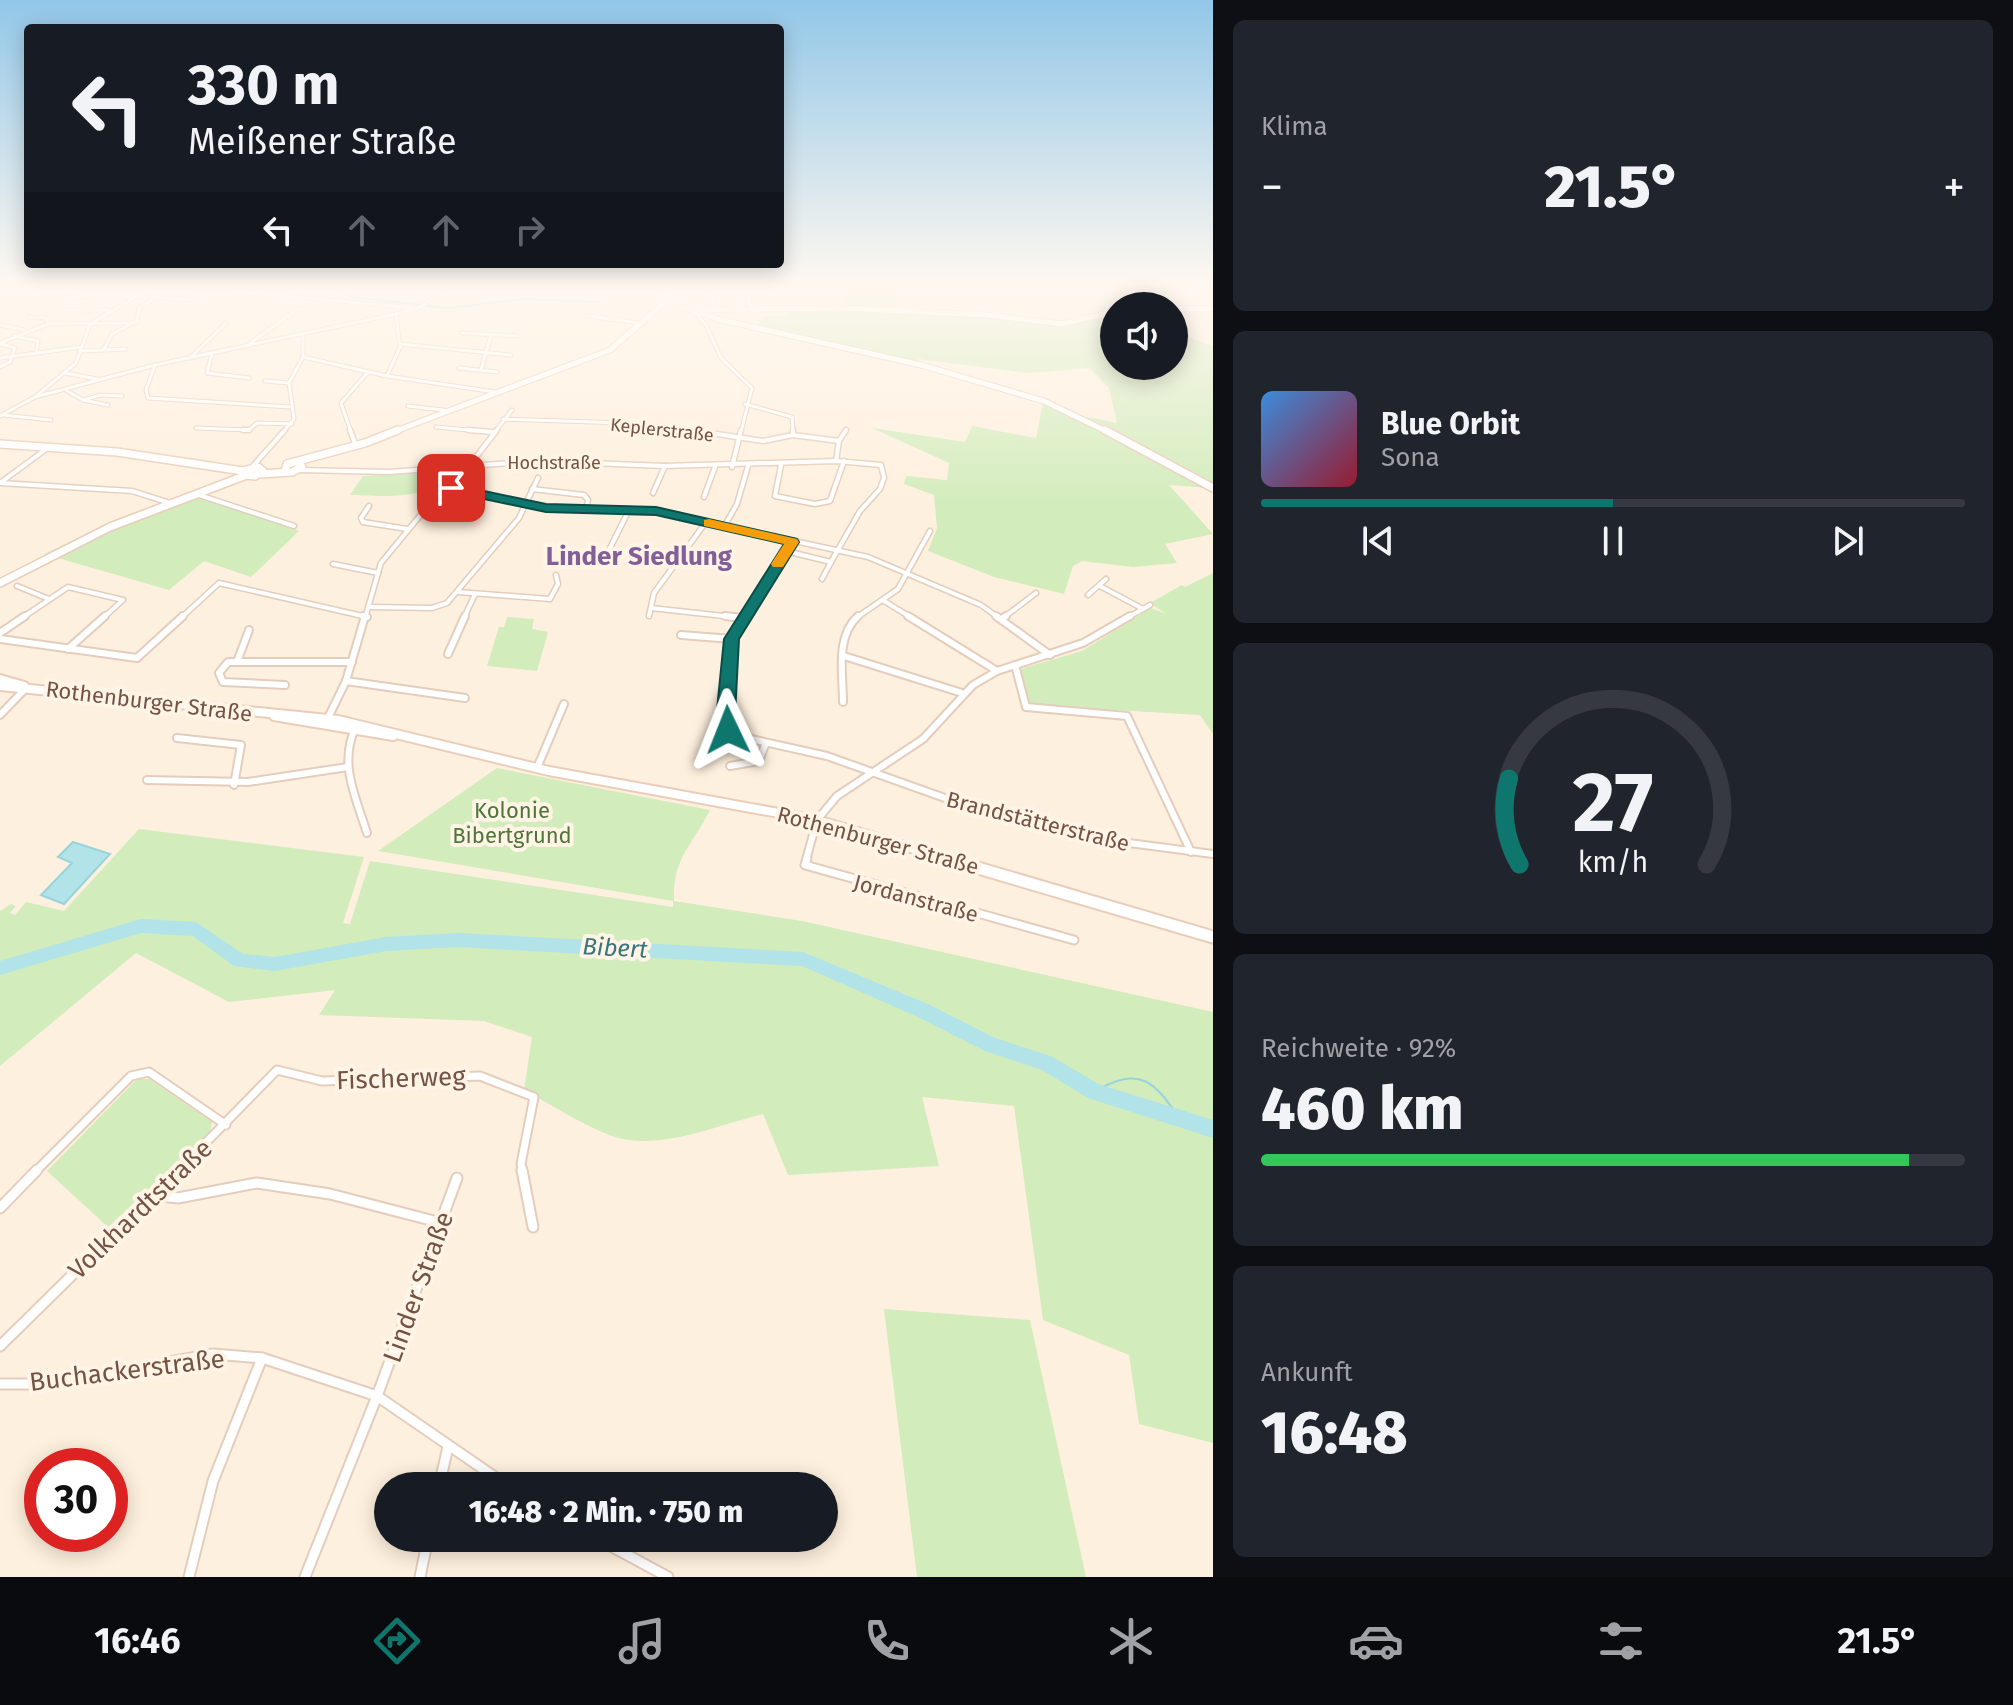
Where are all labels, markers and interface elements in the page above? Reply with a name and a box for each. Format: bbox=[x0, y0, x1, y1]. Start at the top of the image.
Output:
text: 330 m bbox=[188, 52, 340, 119]
icon: left bbox=[56, 56, 160, 160]
text: Klima bbox=[1261, 111, 1328, 142]
text: Meißener Straße bbox=[188, 120, 457, 164]
text: 21.5° bbox=[1545, 151, 1681, 223]
text: − bbox=[1261, 161, 1283, 214]
text: + bbox=[1943, 161, 1965, 214]
icon: left bbox=[256, 208, 300, 252]
icon: ahead bbox=[340, 208, 384, 252]
icon: ahead bbox=[424, 208, 468, 252]
icon: right bbox=[508, 208, 552, 252]
map controls bbox=[1100, 292, 1188, 380]
button: sound bbox=[1100, 292, 1188, 380]
text: Blue Orbit bbox=[1381, 406, 1520, 442]
street label: Keplerstraße bbox=[609, 414, 715, 446]
text: Sona bbox=[1381, 442, 1440, 473]
street label: Hochstraße bbox=[507, 452, 601, 474]
pin bbox=[417, 454, 485, 522]
icon: arrive bbox=[429, 466, 473, 510]
icon: previous bbox=[1356, 519, 1400, 563]
icon: pause bbox=[1591, 519, 1635, 563]
icon: next bbox=[1826, 519, 1870, 563]
district label: Linder Siedlung bbox=[546, 541, 733, 572]
street label: Rothenburger Straße bbox=[44, 675, 254, 728]
position arrow bbox=[686, 688, 770, 772]
text: 27 bbox=[1572, 752, 1654, 852]
street label: Brandstätterstraße bbox=[944, 786, 1132, 857]
park label: Kolonie Bibertgrund bbox=[452, 797, 572, 849]
street label: Rothenburger Straße bbox=[774, 801, 982, 880]
text: km/h bbox=[1578, 845, 1648, 880]
street label: Jordanstraße bbox=[850, 869, 981, 928]
water label: Bibert bbox=[582, 932, 649, 964]
text: Reichweite · 92% bbox=[1261, 1033, 1456, 1064]
street label: Fischerweg bbox=[336, 1061, 467, 1096]
text: 460 km bbox=[1261, 1073, 1464, 1145]
street label: Volkhardtstraße bbox=[62, 1133, 219, 1286]
street label: Linder Straße bbox=[377, 1207, 460, 1367]
street label: Buchackerstraße bbox=[28, 1343, 226, 1398]
text: Ankunft bbox=[1261, 1357, 1353, 1388]
text: 16:48 bbox=[1261, 1397, 1408, 1469]
speed limit sign: 30 bbox=[24, 1448, 128, 1552]
text: 16:48 · 2 Min. · 750 m bbox=[469, 1494, 743, 1530]
icon: directions bbox=[369, 1613, 425, 1669]
icon: music bbox=[614, 1613, 670, 1669]
icon: phone bbox=[859, 1613, 915, 1669]
icon: climate bbox=[1103, 1613, 1159, 1669]
icon: car bbox=[1348, 1613, 1404, 1669]
icon: filters bbox=[1593, 1613, 1649, 1669]
text: 16:46 bbox=[94, 1619, 180, 1663]
text: 21.5° bbox=[1837, 1619, 1919, 1663]

